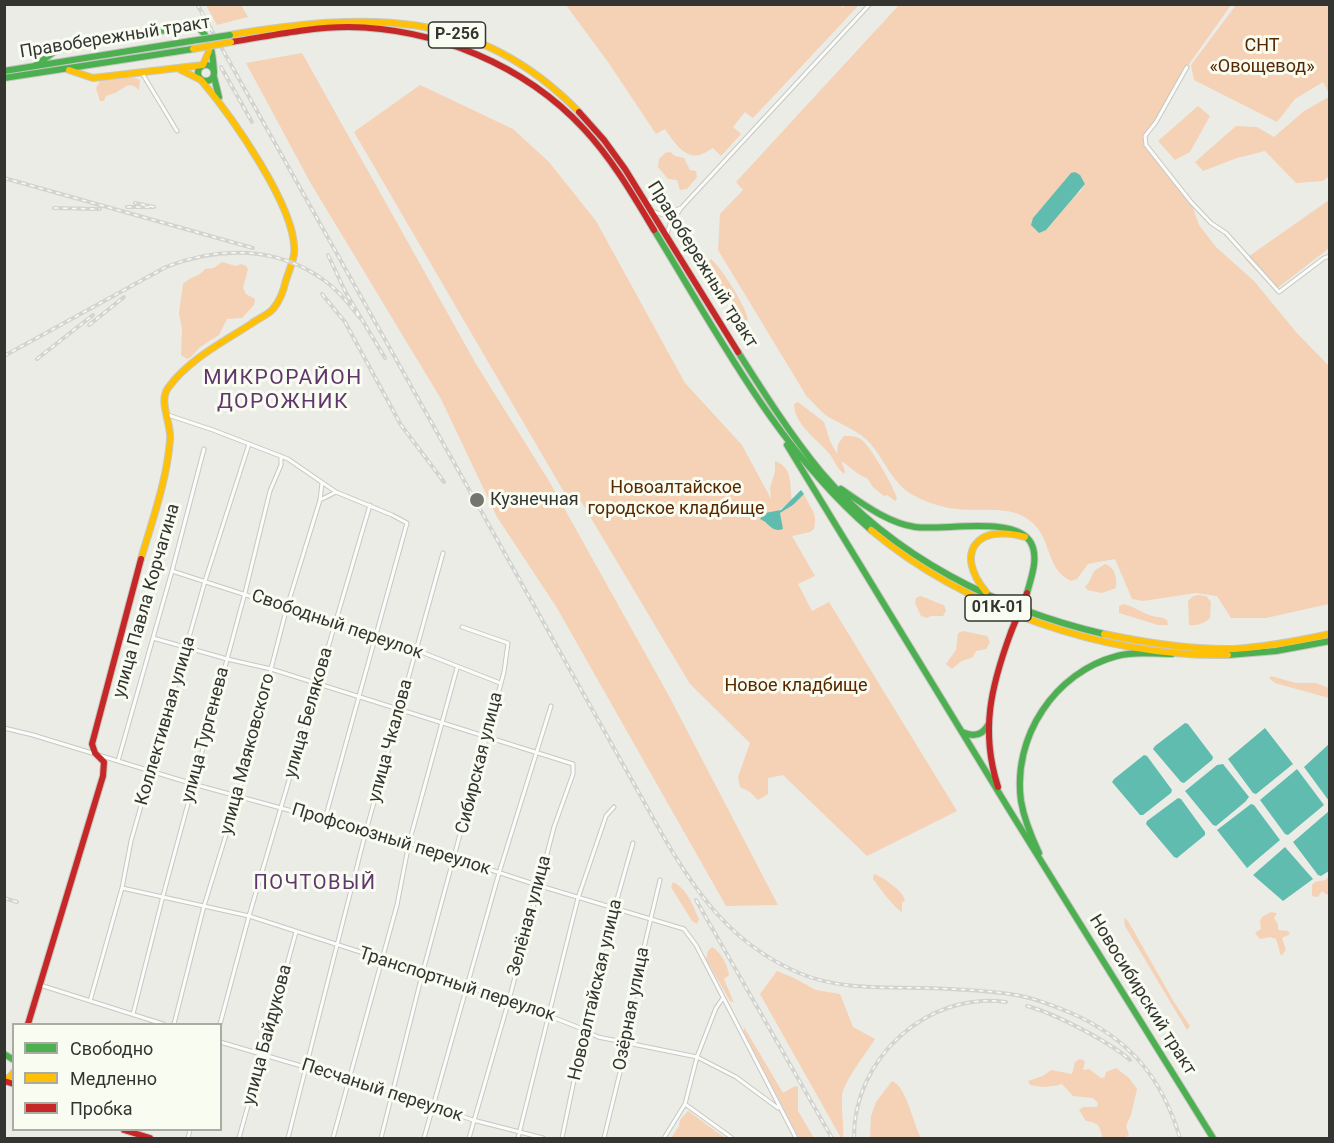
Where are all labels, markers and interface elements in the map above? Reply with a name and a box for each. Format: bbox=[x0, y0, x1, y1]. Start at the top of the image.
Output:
street label: Правобережный тракт bbox=[18, 12, 212, 64]
road number: Р-256 bbox=[428, 22, 486, 48]
park label: СНТ «Овощевод» bbox=[1209, 35, 1315, 78]
street label: Правобережный тракт bbox=[642, 178, 762, 352]
district label: МИКРОРАЙОН ДОРОЖНИК bbox=[203, 366, 363, 416]
park label: Новоалтайское городское кладбище bbox=[587, 477, 765, 520]
place label: Кузнечная bbox=[490, 489, 579, 511]
marker: Кузнечная bbox=[468, 491, 486, 509]
street label: улица Павла Корчагина bbox=[109, 501, 185, 701]
street label: Свободный переулок bbox=[248, 585, 426, 665]
road number: 01К-01 bbox=[965, 595, 1031, 621]
street label: Коллективная улица bbox=[132, 634, 200, 808]
street label: улица Белякова bbox=[280, 645, 338, 781]
street label: улица Тургенева bbox=[178, 665, 234, 805]
street label: улица Маяковского bbox=[216, 671, 280, 837]
park label: Новое кладбище bbox=[724, 675, 868, 697]
street label: улица Чкалова bbox=[364, 677, 418, 805]
street label: Сибирская улица bbox=[452, 690, 508, 836]
street label: Профсоюзный переулок bbox=[289, 799, 493, 881]
street label: Зелёная улица bbox=[504, 853, 556, 979]
district label: ПОЧТОВЫЙ bbox=[254, 872, 376, 896]
street label: Новоалтайская улица bbox=[565, 897, 627, 1083]
street label: Новосибирский тракт bbox=[1084, 911, 1200, 1079]
street label: Транспортный переулок bbox=[356, 943, 558, 1027]
street label: Озёрная улица bbox=[609, 946, 655, 1072]
street label: улица Байдукова bbox=[239, 962, 297, 1108]
legend bbox=[12, 1023, 222, 1131]
text: Свободно bbox=[70, 1038, 153, 1059]
street label: Песчаный переулок bbox=[298, 1055, 466, 1127]
text: Медленно bbox=[70, 1068, 157, 1089]
text: Пробка bbox=[70, 1098, 133, 1119]

